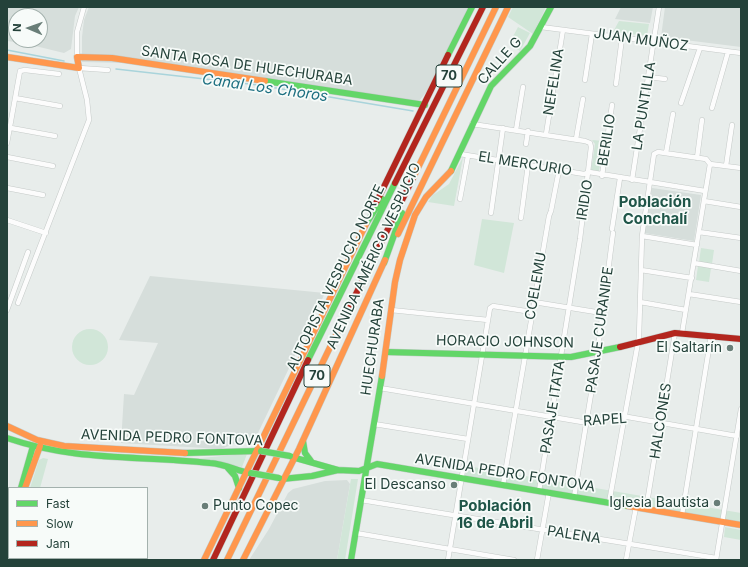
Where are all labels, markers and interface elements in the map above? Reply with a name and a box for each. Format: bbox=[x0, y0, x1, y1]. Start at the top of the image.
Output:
north arrow bbox=[8, 8, 48, 48]
text: N bbox=[10, 23, 24, 32]
street label: JUAN MUÑOZ bbox=[593, 25, 689, 55]
street label: CALLE G bbox=[474, 34, 526, 88]
street label: SANTA ROSA DE HUECHURABA bbox=[140, 43, 354, 89]
street label: NEFELINA bbox=[540, 47, 568, 117]
street label: LA PUNTILLA bbox=[629, 60, 659, 152]
road number: 70 bbox=[436, 65, 462, 87]
water label: Canal Los Choros bbox=[201, 70, 329, 106]
street label: BERILIO bbox=[595, 113, 619, 167]
street label: EL MERCURIO bbox=[477, 148, 573, 180]
street label: AVENIDA AMÉRICO VESPUCIO bbox=[323, 160, 425, 352]
street label: IRIDIO bbox=[573, 178, 597, 222]
street label: AUTOPISTA VESPUCIO NORTE bbox=[284, 182, 388, 374]
district label: Población Conchalí bbox=[619, 193, 691, 228]
street label: COELEMU bbox=[522, 251, 550, 321]
street label: PASAJE CURANIPE bbox=[583, 266, 617, 394]
street label: HUECHURABA bbox=[358, 297, 388, 397]
street label: HORACIO JOHNSON bbox=[436, 332, 574, 352]
place label: El Saltarín bbox=[656, 340, 722, 356]
marker: El Saltarín bbox=[725, 343, 735, 353]
street label: PASAJE ITATA bbox=[537, 359, 569, 455]
road number: 70 bbox=[304, 365, 330, 387]
street label: HALCONES bbox=[647, 382, 675, 460]
street label: RAPEL bbox=[582, 410, 628, 430]
street label: AVENIDA PEDRO FONTOVA bbox=[81, 426, 263, 450]
street label: AVENIDA PEDRO FONTOVA bbox=[414, 450, 596, 496]
place label: El Descanso bbox=[365, 477, 446, 493]
marker: El Descanso bbox=[449, 480, 459, 490]
legend bbox=[8, 487, 148, 559]
place label: Iglesia Bautista bbox=[609, 495, 709, 511]
text: Fast bbox=[46, 496, 70, 511]
district label: Población 16 de Abril bbox=[457, 497, 533, 532]
place label: Punto Copec bbox=[213, 498, 299, 514]
marker: Iglesia Bautista bbox=[712, 498, 722, 508]
marker: Punto Copec bbox=[200, 501, 210, 511]
text: Slow bbox=[46, 516, 73, 531]
street label: PALENA bbox=[546, 522, 602, 548]
text: Jam bbox=[46, 536, 70, 551]

